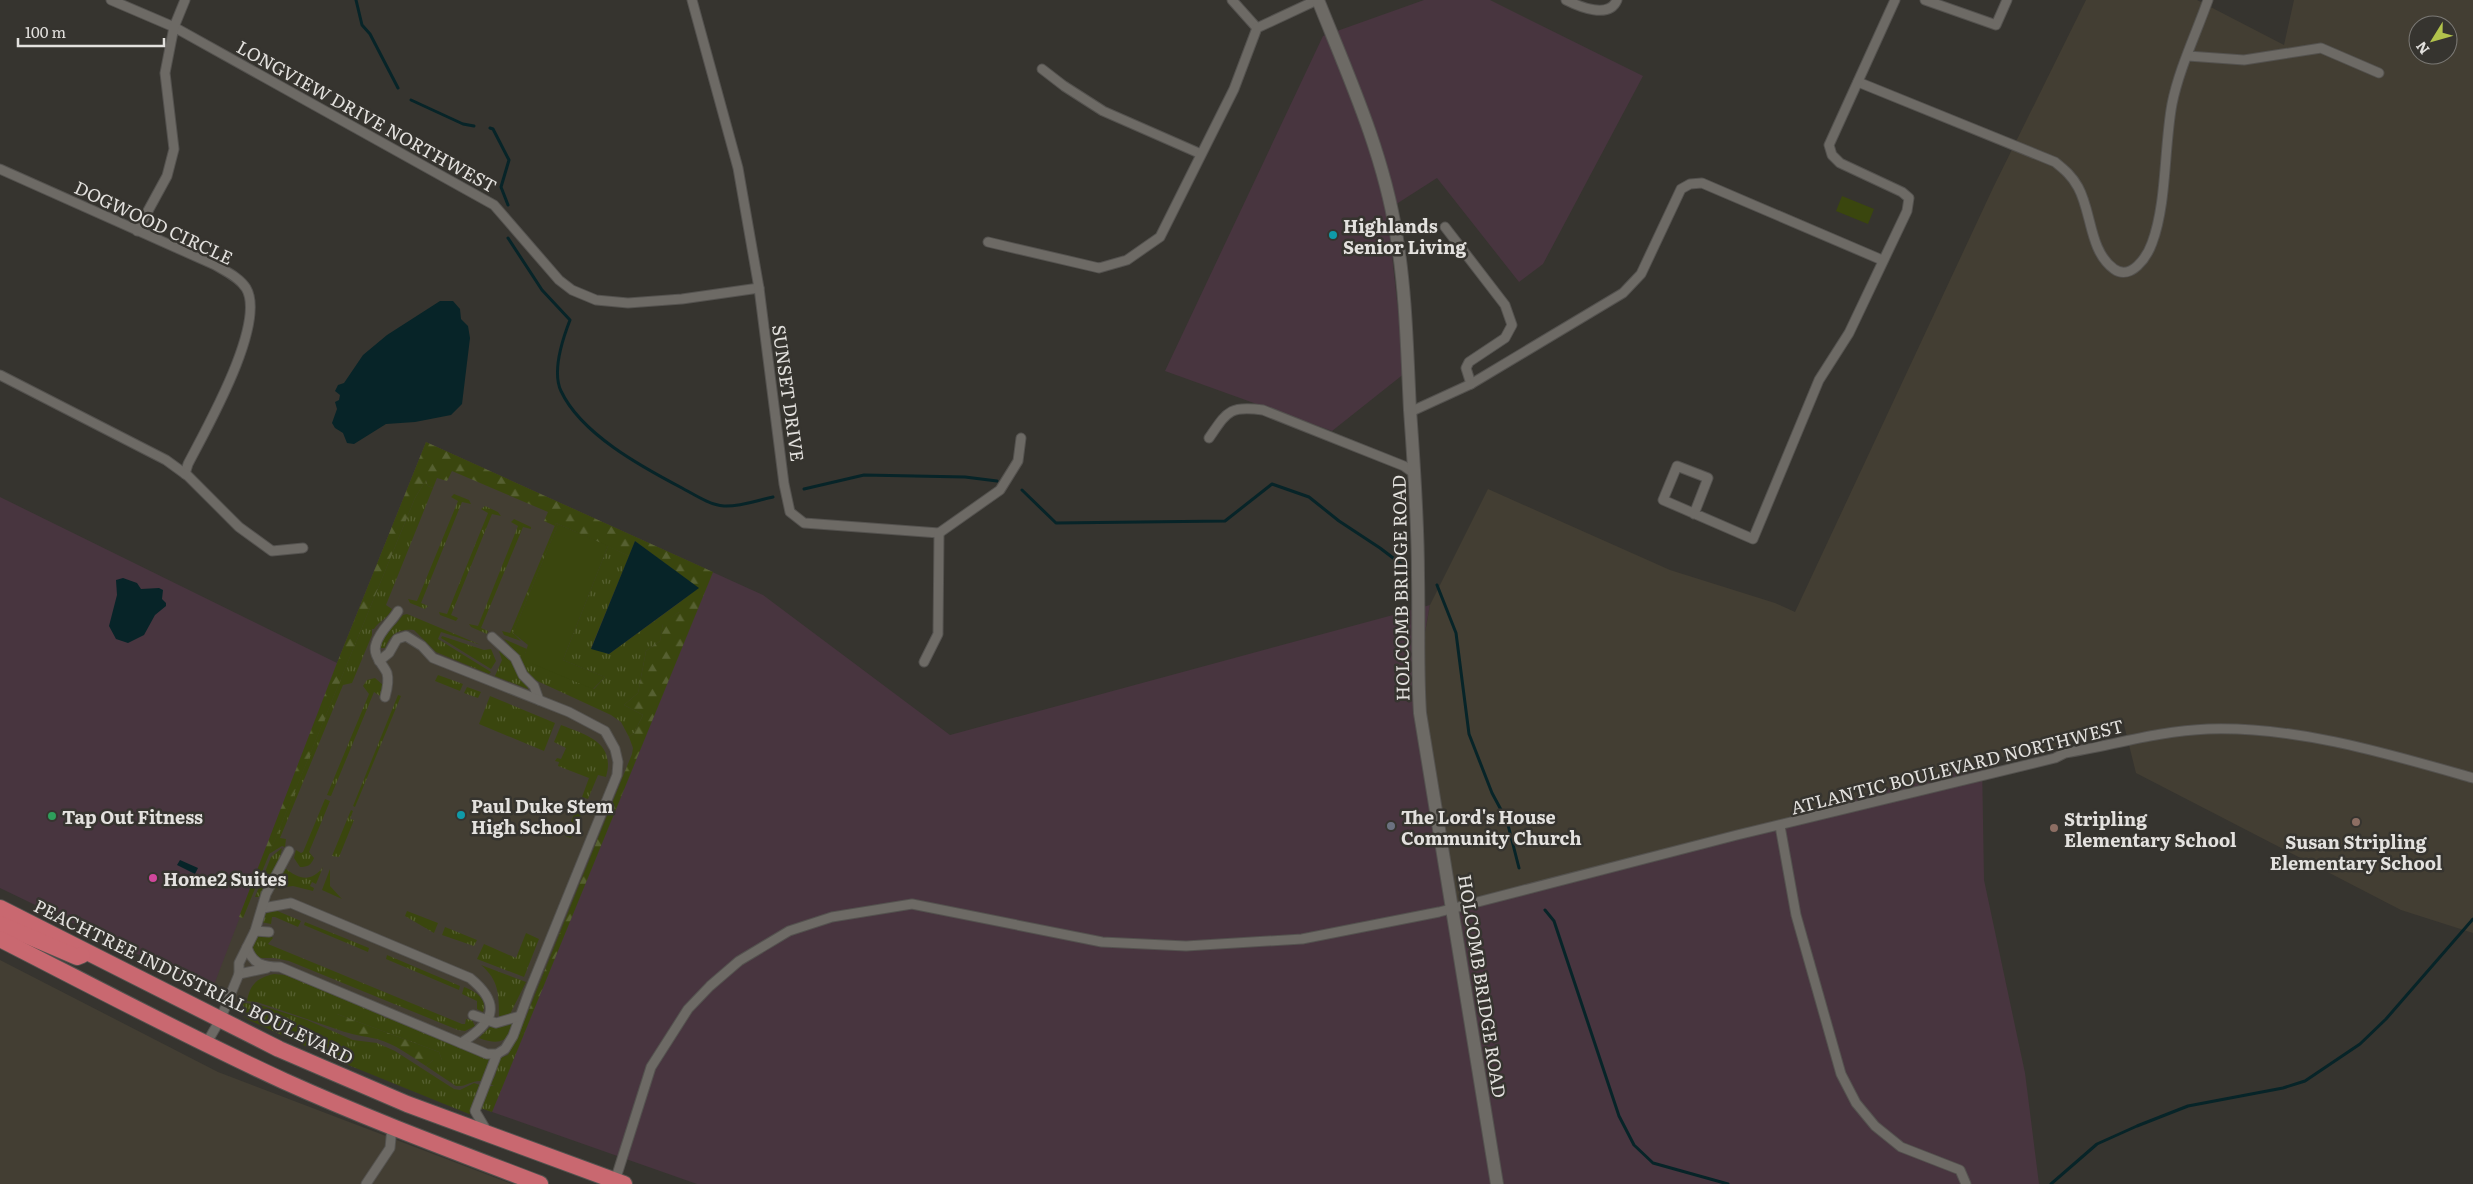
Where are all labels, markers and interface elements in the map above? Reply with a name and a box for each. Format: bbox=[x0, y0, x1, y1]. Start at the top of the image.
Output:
scale bar bbox=[18, 15, 164, 47]
north arrow bbox=[2408, 15, 2458, 65]
text: 100 m bbox=[25, 20, 66, 43]
street label: LONGVIEW DRIVE NORTHWEST bbox=[232, 33, 502, 199]
text: N bbox=[2410, 38, 2433, 59]
street label: DOGWOOD CIRCLE bbox=[70, 173, 238, 271]
place label: Highlands Senior Living bbox=[1343, 212, 1468, 260]
marker: Highlands Senior Living bbox=[1327, 229, 1339, 241]
street label: SUNSET DRIVE bbox=[766, 323, 812, 463]
street label: HOLCOMB BRIDGE ROAD bbox=[1385, 475, 1415, 701]
street label: ATLANTIC BOULEVARD NORTHWEST bbox=[1788, 712, 2126, 820]
place label: Paul Duke Stem High School bbox=[471, 792, 613, 840]
place label: Tap Out Fitness bbox=[62, 803, 203, 830]
place label: The Lord's House Community Church bbox=[1401, 803, 1582, 851]
place label: Stripling Elementary School bbox=[2064, 805, 2237, 853]
marker: Paul Duke Stem High School bbox=[455, 809, 467, 821]
marker: Tap Out Fitness bbox=[46, 810, 58, 822]
marker: Susan Stripling Elementary School bbox=[2350, 816, 2362, 828]
marker: The Lord's House Community Church bbox=[1385, 820, 1397, 832]
marker: Stripling Elementary School bbox=[2048, 822, 2060, 834]
place label: Susan Stripling Elementary School bbox=[2270, 828, 2443, 876]
place label: Home2 Suites bbox=[163, 865, 286, 892]
marker: Home2 Suites bbox=[147, 872, 159, 884]
street label: HOLCOMB BRIDGE ROAD bbox=[1452, 872, 1514, 1100]
street label: PEACHTREE INDUSTRIAL BOULEVARD bbox=[30, 892, 358, 1070]

